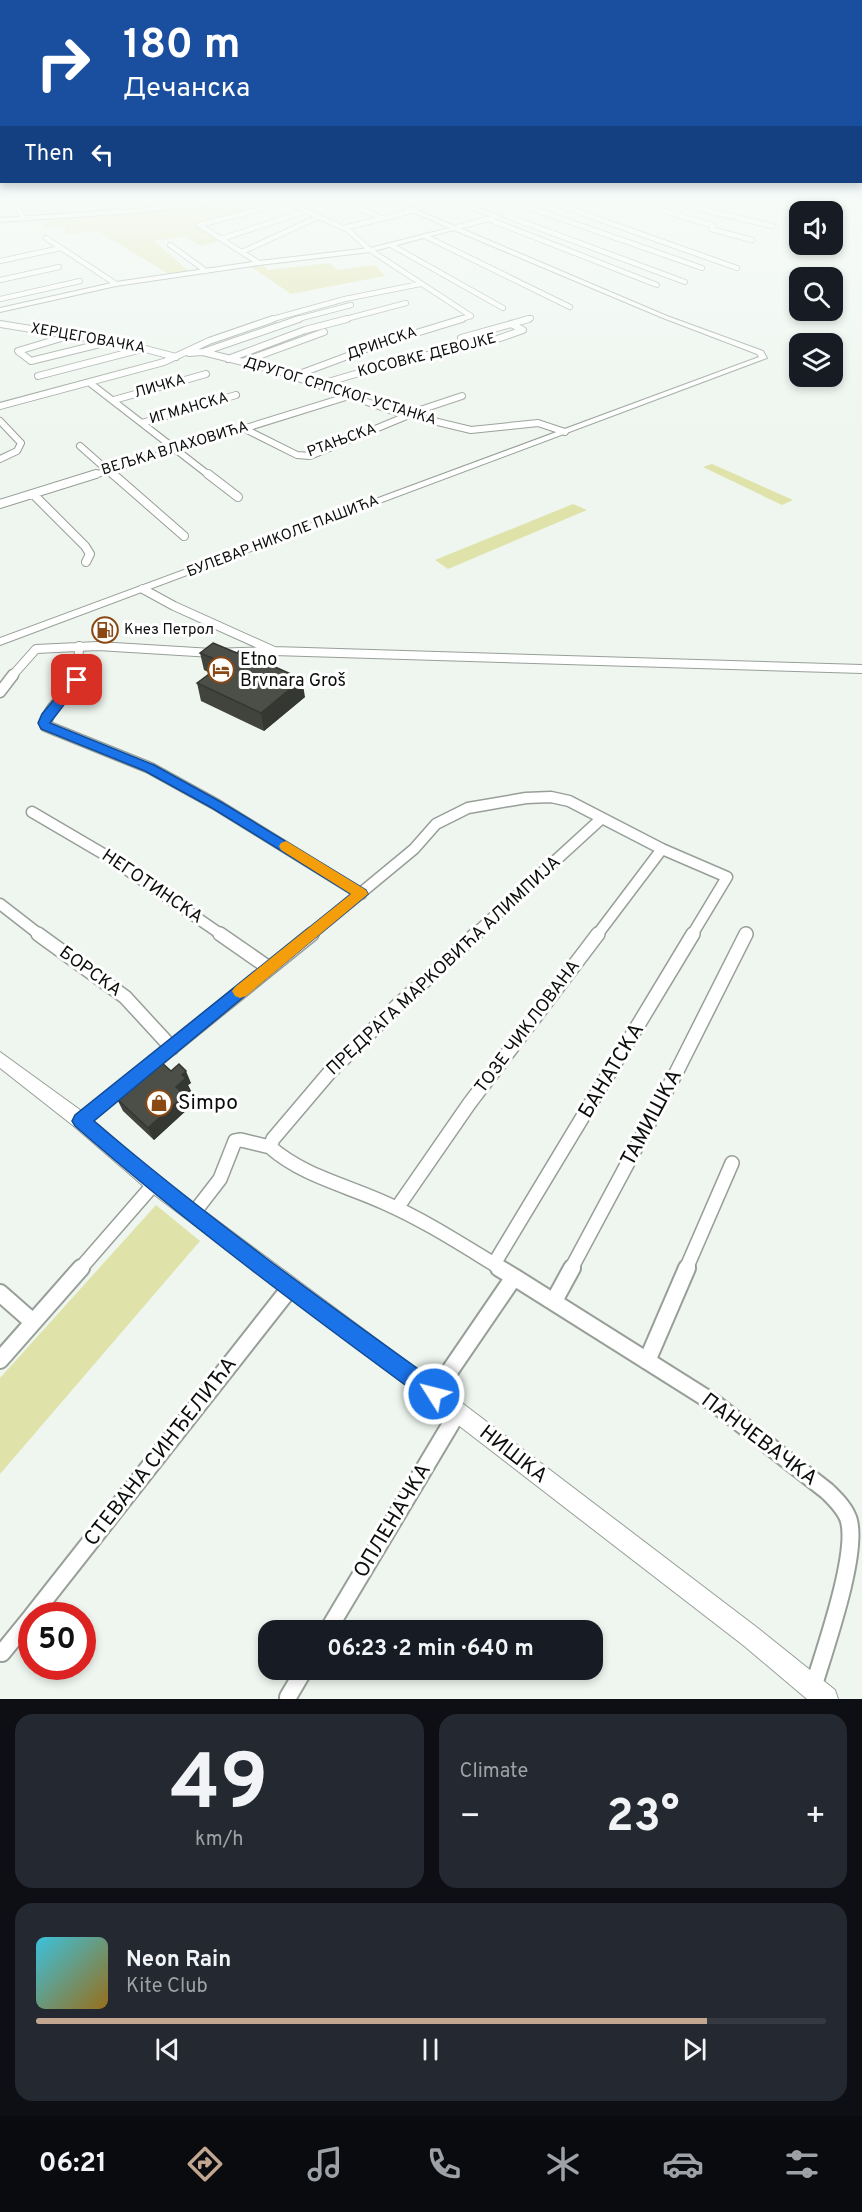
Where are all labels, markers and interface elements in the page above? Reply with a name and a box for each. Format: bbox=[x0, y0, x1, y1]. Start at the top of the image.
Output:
text: 180 m bbox=[123, 20, 240, 73]
icon: right bbox=[24, 24, 102, 102]
text: Дечанска bbox=[123, 72, 250, 106]
icon: left bbox=[86, 138, 119, 171]
text: Then bbox=[24, 141, 74, 168]
map controls bbox=[789, 201, 843, 387]
button: sound bbox=[789, 201, 843, 255]
button: search bbox=[789, 267, 843, 321]
street label: ХЕРЦЕГОВАЧКА bbox=[29, 320, 147, 358]
street label: ДРИНСКА bbox=[344, 323, 420, 365]
street label: КОСОВКЕ ДЕВОЈКЕ bbox=[356, 330, 498, 382]
button: layers bbox=[789, 333, 843, 387]
street label: ДРУГОГ СРПСКОГ УСТАНКА bbox=[241, 354, 439, 430]
street label: ЛИЧКА bbox=[132, 371, 188, 403]
street label: ИГМАНСКА bbox=[147, 389, 231, 429]
street label: ВЕЉКА ВЛАХОВИЋА bbox=[99, 418, 251, 480]
street label: РТАЊСКА bbox=[305, 420, 379, 462]
street label: БУЛЕВАР НИКОЛЕ ПАШИЋА bbox=[184, 492, 382, 582]
fuel station icon: Кнез Петрол bbox=[90, 615, 120, 645]
place label: Кнез Петрол bbox=[124, 621, 214, 640]
place label: Etno Brvnara Groš bbox=[240, 649, 346, 693]
pin bbox=[51, 654, 102, 705]
hotel icon: Etno Brvnara Groš bbox=[206, 655, 236, 685]
icon: arrive bbox=[60, 663, 93, 696]
street label: НЕГОТИНСКА bbox=[97, 845, 207, 929]
street label: ПРЕДРАГА МАРКОВИЋА АЛИМПИЈА bbox=[322, 851, 566, 1081]
street label: БОРСКА bbox=[54, 942, 126, 1002]
street label: ТОЗЕ ЧИКЛОВАНА bbox=[470, 956, 586, 1098]
street label: БАНАТСКА bbox=[573, 1018, 651, 1124]
street label: ТАМИШКА bbox=[615, 1065, 689, 1171]
shop icon: Simpo bbox=[144, 1088, 174, 1118]
place label: Simpo bbox=[178, 1090, 238, 1117]
street label: СТЕВАНА СИНЂЕЛИЋА bbox=[79, 1352, 243, 1552]
position arrow bbox=[402, 1362, 466, 1426]
street label: ПАНЧЕВАЧКА bbox=[696, 1388, 822, 1492]
street label: НИШКА bbox=[473, 1420, 553, 1490]
street label: ОПЛЕНАЧКА bbox=[348, 1459, 438, 1583]
speed limit sign: 50 bbox=[18, 1602, 96, 1680]
text: 06:23 · 2 min · 640 m bbox=[327, 1636, 534, 1663]
text: 49 bbox=[170, 1738, 268, 1837]
text: Climate bbox=[460, 1759, 528, 1785]
text: 23° bbox=[606, 1790, 679, 1847]
text: − bbox=[460, 1797, 481, 1839]
text: + bbox=[805, 1797, 826, 1839]
text: km/h bbox=[195, 1827, 244, 1853]
text: Neon Rain bbox=[126, 1947, 231, 1974]
text: Kite Club bbox=[126, 1974, 208, 2000]
icon: previous bbox=[151, 2033, 184, 2066]
icon: pause bbox=[414, 2033, 447, 2066]
icon: next bbox=[678, 2033, 711, 2066]
icon: directions bbox=[184, 2143, 226, 2185]
icon: music bbox=[304, 2143, 346, 2185]
icon: phone bbox=[423, 2143, 465, 2185]
icon: climate bbox=[542, 2143, 584, 2185]
icon: car bbox=[662, 2143, 704, 2185]
icon: filters bbox=[781, 2143, 823, 2185]
text: 06:21 bbox=[39, 2147, 107, 2181]

